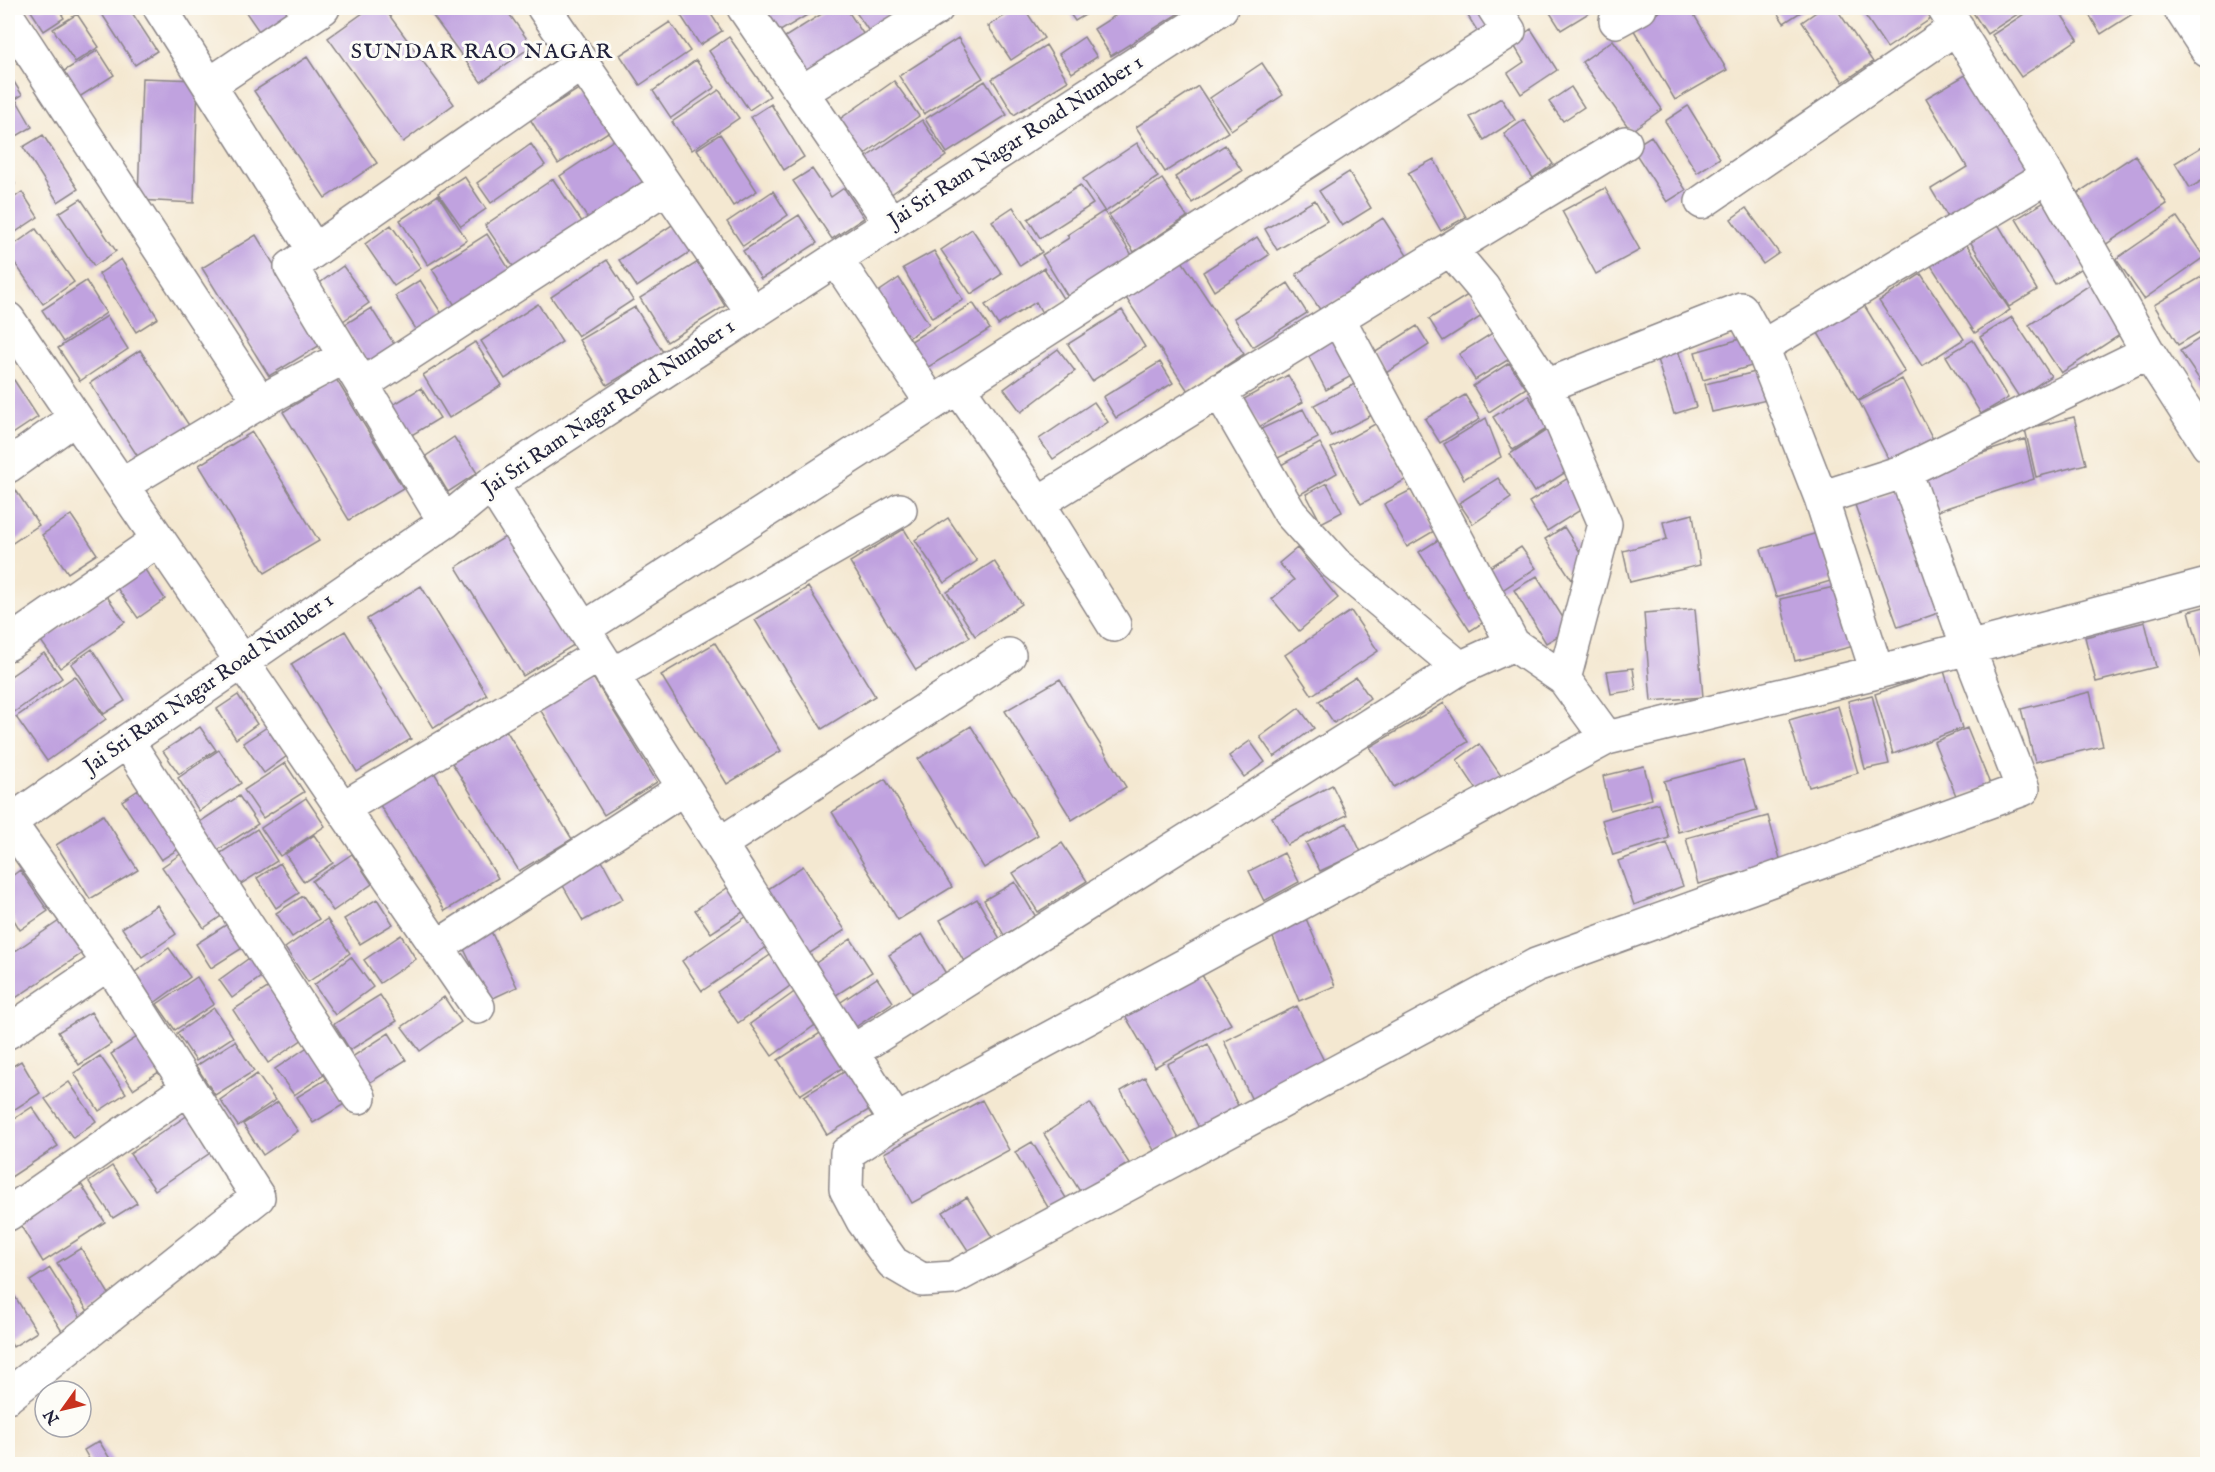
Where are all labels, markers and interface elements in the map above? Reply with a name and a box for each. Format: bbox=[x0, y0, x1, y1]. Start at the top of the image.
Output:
district label: SUNDAR RAO NAGAR bbox=[351, 38, 613, 66]
street label: Jai Sri Ram Nagar Road Number 1 bbox=[882, 49, 1149, 236]
street label: Jai Sri Ram Nagar Road Number 1 bbox=[476, 313, 740, 504]
street label: Jai Sri Ram Nagar Road Number 1 bbox=[77, 587, 339, 782]
north arrow bbox=[33, 1379, 93, 1439]
text: N bbox=[40, 1405, 65, 1428]

